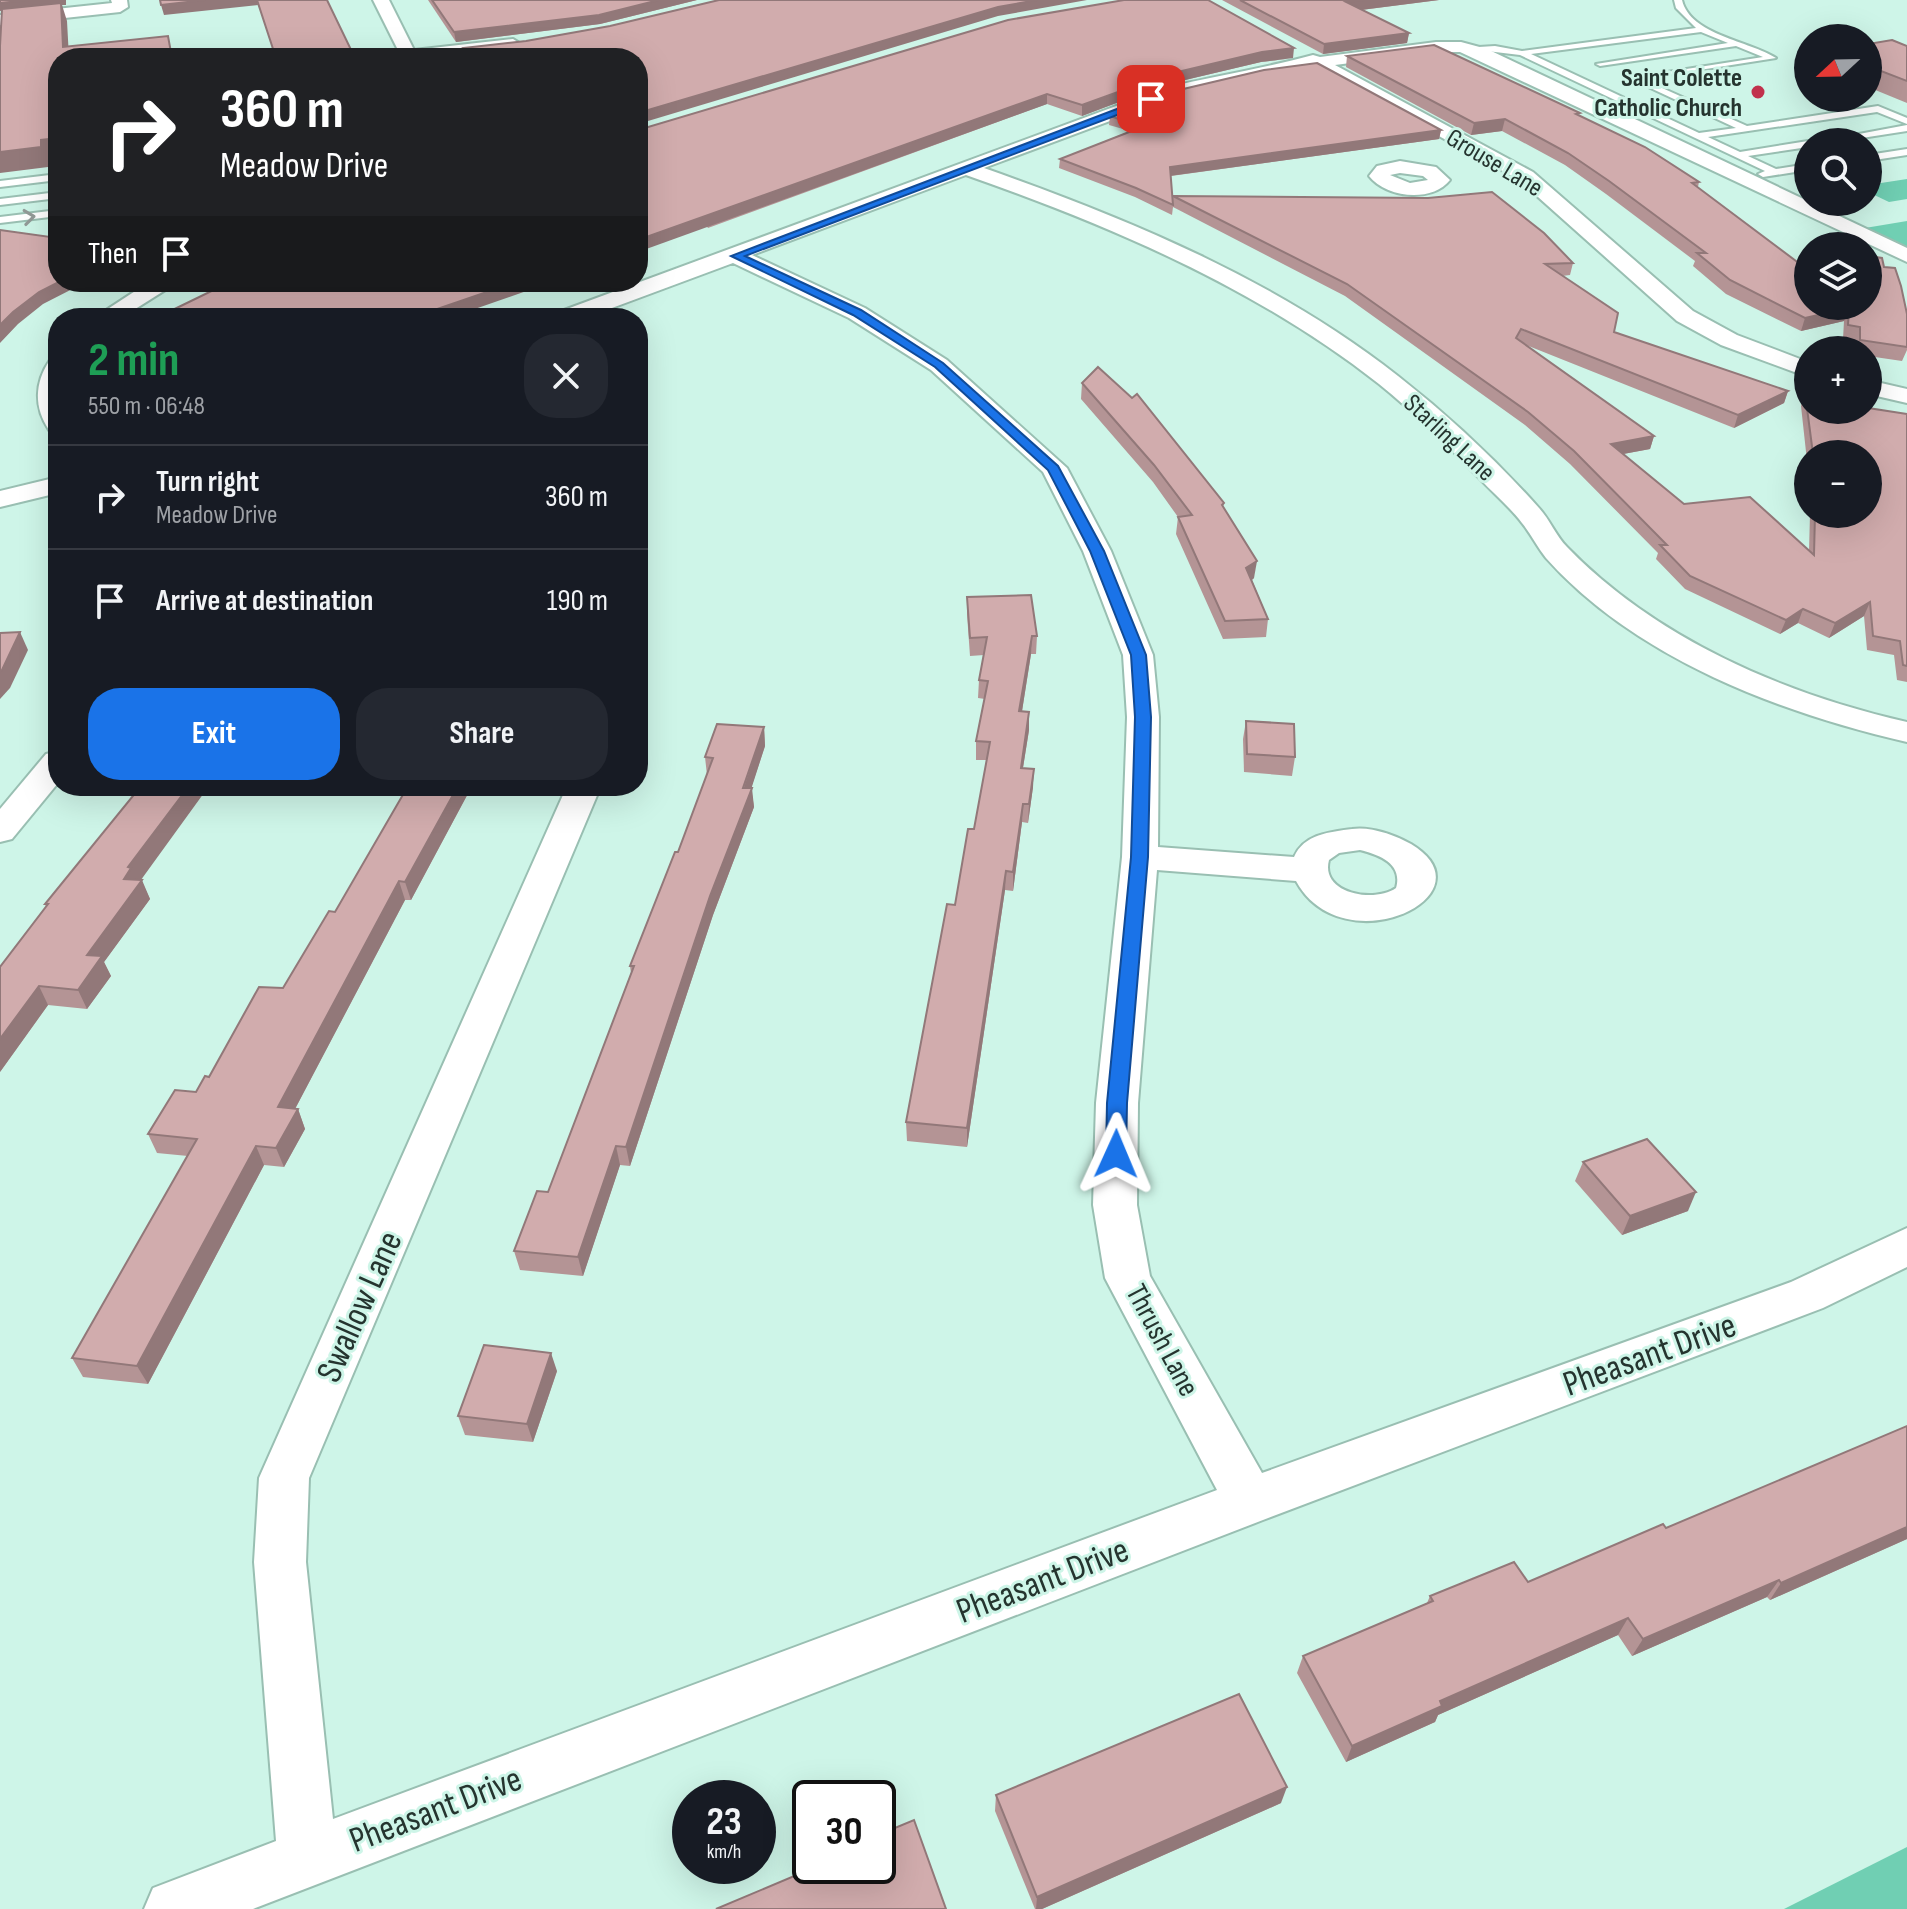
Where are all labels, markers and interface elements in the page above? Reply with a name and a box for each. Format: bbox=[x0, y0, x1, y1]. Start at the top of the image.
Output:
north arrow bbox=[1794, 24, 1882, 112]
map controls bbox=[1794, 24, 1882, 528]
place label: Saint Colette Catholic Church bbox=[1594, 63, 1742, 124]
pin bbox=[1117, 65, 1185, 133]
text: 360 m bbox=[220, 77, 344, 144]
icon: arrive bbox=[1129, 77, 1173, 121]
icon: right bbox=[88, 80, 192, 184]
marker: Saint Colette Catholic Church bbox=[1749, 83, 1767, 101]
street label: Grouse Lane bbox=[1440, 122, 1548, 204]
button: search bbox=[1794, 128, 1882, 216]
text: Meadow Drive bbox=[220, 145, 388, 188]
one-way arrow bbox=[22, 209, 36, 226]
icon: arrive bbox=[154, 232, 198, 276]
button: layers bbox=[1794, 232, 1882, 320]
text: Then bbox=[88, 236, 138, 272]
text: 2 min bbox=[88, 332, 179, 389]
button: close bbox=[524, 334, 608, 418]
button: + bbox=[1794, 336, 1882, 424]
street label: Starling Lane bbox=[1397, 388, 1501, 488]
text: 550 m · 06:48 bbox=[88, 391, 205, 422]
button: − bbox=[1794, 440, 1882, 528]
text: Turn right bbox=[156, 464, 259, 500]
icon: right bbox=[88, 475, 132, 519]
text: 360 m bbox=[545, 479, 608, 515]
text: Meadow Drive bbox=[156, 500, 278, 531]
icon: arrive bbox=[88, 579, 132, 623]
text: Arrive at destination bbox=[156, 583, 373, 619]
text: 190 m bbox=[547, 583, 608, 619]
button: Exit bbox=[88, 688, 340, 780]
button: Share bbox=[356, 688, 608, 780]
position arrow bbox=[1074, 1112, 1158, 1196]
street label: Swallow Lane bbox=[308, 1225, 412, 1389]
street label: Thrush Lane bbox=[1118, 1278, 1207, 1403]
street label: Pheasant Drive bbox=[1558, 1304, 1742, 1406]
street label: Pheasant Drive bbox=[951, 1529, 1135, 1634]
street label: Pheasant Drive bbox=[344, 1758, 528, 1863]
speed limit sign: 30 bbox=[792, 1780, 896, 1884]
text: 23 bbox=[706, 1798, 742, 1846]
text: km/h bbox=[707, 1840, 741, 1864]

